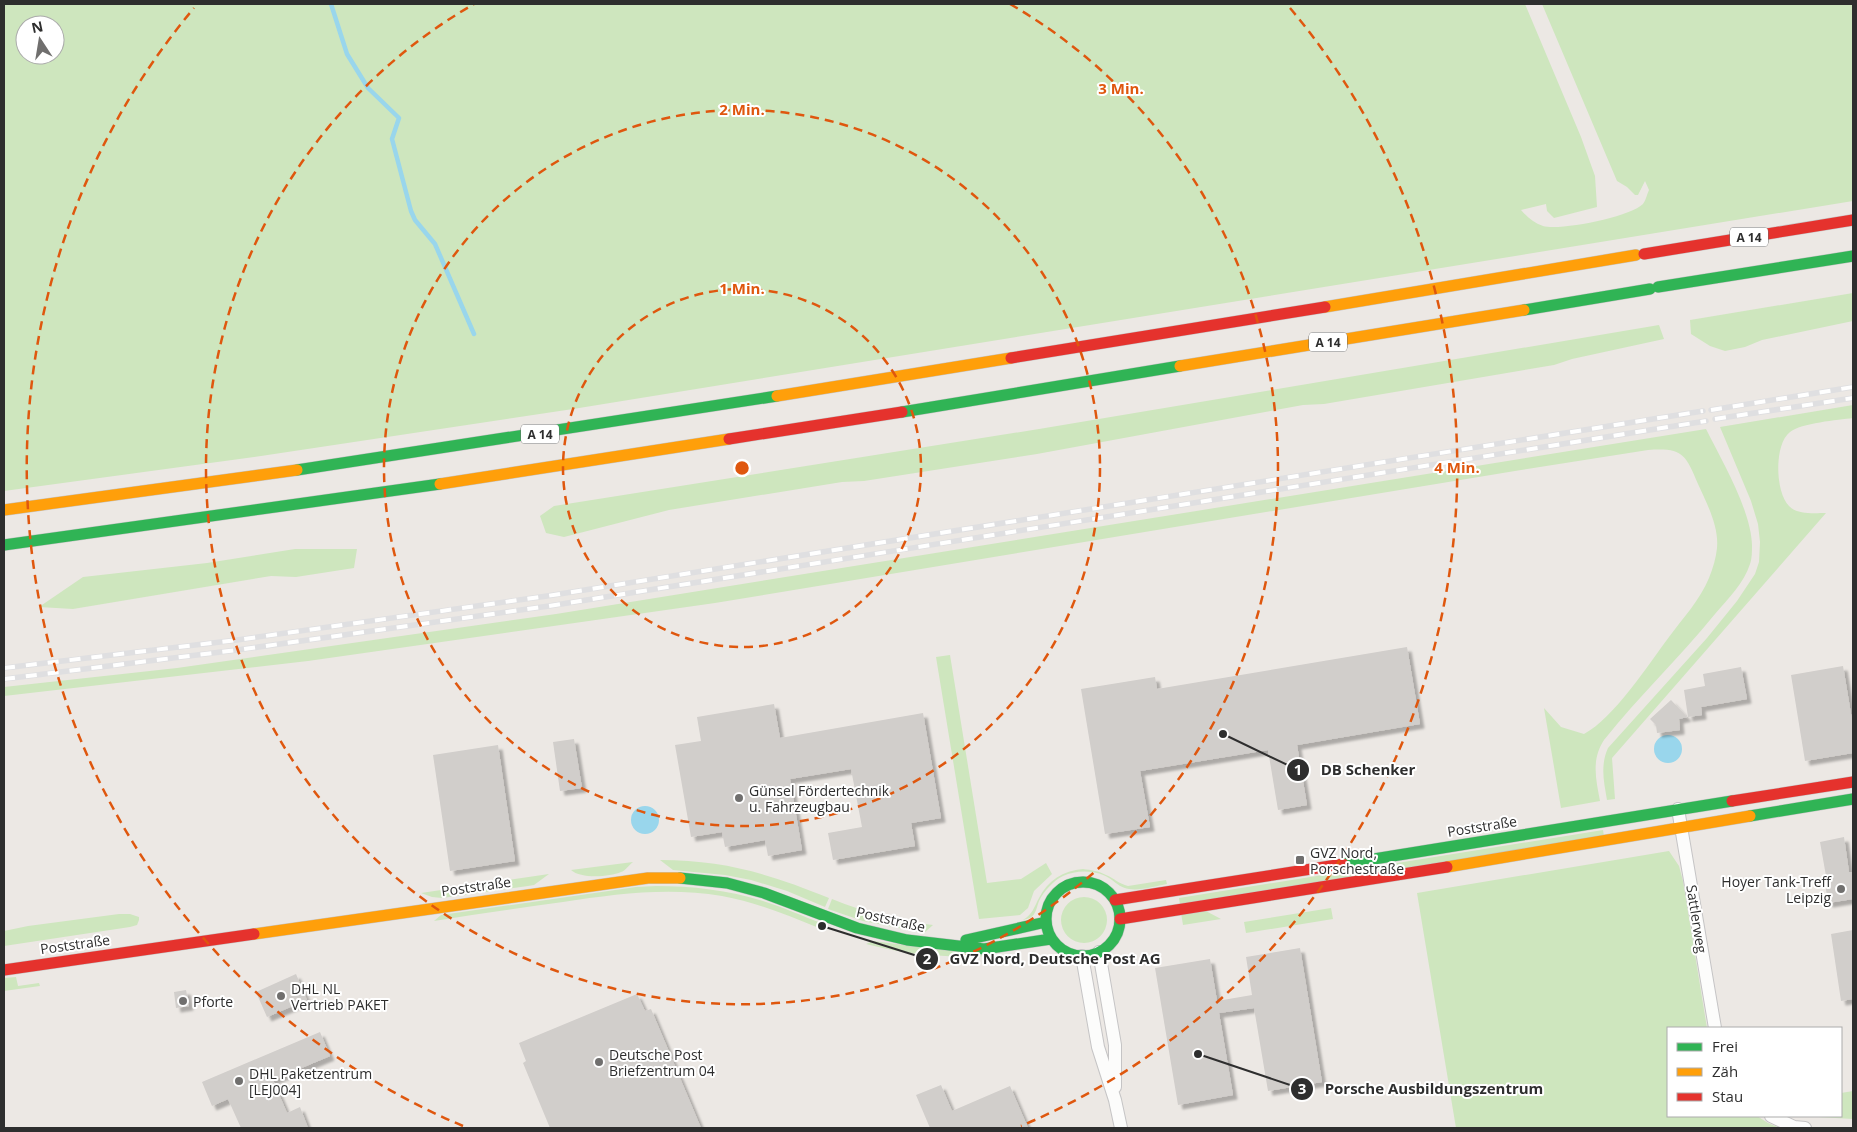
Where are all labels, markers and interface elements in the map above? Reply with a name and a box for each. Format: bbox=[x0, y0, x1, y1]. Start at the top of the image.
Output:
north arrow bbox=[15, 15, 65, 65]
text: N bbox=[30, 16, 45, 37]
text: 3 Min. bbox=[1098, 78, 1144, 98]
text: 2 Min. bbox=[719, 99, 765, 119]
road number: A 14 bbox=[1730, 228, 1768, 246]
text: 1 Min. bbox=[719, 278, 765, 298]
road number: A 14 bbox=[1309, 332, 1347, 352]
road number: A 14 bbox=[521, 424, 559, 444]
text: 4 Min. bbox=[1434, 457, 1480, 477]
centre of rings bbox=[733, 459, 751, 477]
callout: DB Schenker bbox=[1285, 755, 1425, 785]
text: 1 bbox=[1294, 759, 1302, 779]
text: DB Schenker bbox=[1321, 759, 1415, 779]
place label: Günsel Fördertechnik u. Fahrzeugbau bbox=[749, 781, 890, 816]
marker: Günsel Fördertechnik u. Fahrzeugbau bbox=[733, 792, 745, 804]
street label: Poststraße bbox=[1446, 811, 1518, 841]
place label: GVZ Nord, Porschestraße bbox=[1310, 843, 1404, 878]
marker: GVZ Nord, Porschestraße bbox=[1294, 854, 1306, 866]
street label: Poststraße bbox=[440, 872, 512, 900]
place label: Hoyer Tank-Treff Leipzig bbox=[1721, 872, 1833, 907]
marker: Hoyer Tank-Treff Leipzig bbox=[1835, 883, 1847, 895]
street label: Sattlerweg bbox=[1682, 884, 1712, 955]
street label: Poststraße bbox=[855, 902, 927, 936]
street label: Poststraße bbox=[39, 930, 111, 958]
callout: GVZ Nord, Deutsche Post AG bbox=[915, 944, 1171, 974]
text: 2 bbox=[923, 948, 932, 968]
text: GVZ Nord, Deutsche Post AG bbox=[949, 948, 1161, 968]
place label: DHL NL Vertrieb PAKET bbox=[291, 979, 389, 1014]
marker: DHL NL Vertrieb PAKET bbox=[275, 990, 287, 1002]
place label: Pforte bbox=[193, 992, 233, 1011]
marker: Pforte bbox=[177, 995, 189, 1007]
legend bbox=[1667, 1027, 1842, 1117]
text: Frei bbox=[1712, 1036, 1738, 1056]
place label: Deutsche Post Briefzentrum 04 bbox=[609, 1045, 715, 1080]
marker: Deutsche Post Briefzentrum 04 bbox=[593, 1056, 605, 1068]
text: Zäh bbox=[1712, 1061, 1738, 1081]
place label: DHL Paketzentrum [LEJ004] bbox=[249, 1064, 372, 1099]
callout: Porsche Ausbildungszentrum bbox=[1290, 1074, 1553, 1104]
marker: DHL Paketzentrum [LEJ004] bbox=[233, 1075, 245, 1087]
text: 3 bbox=[1298, 1078, 1306, 1098]
text: Porsche Ausbildungszentrum bbox=[1325, 1078, 1543, 1098]
text: Stau bbox=[1712, 1086, 1743, 1106]

